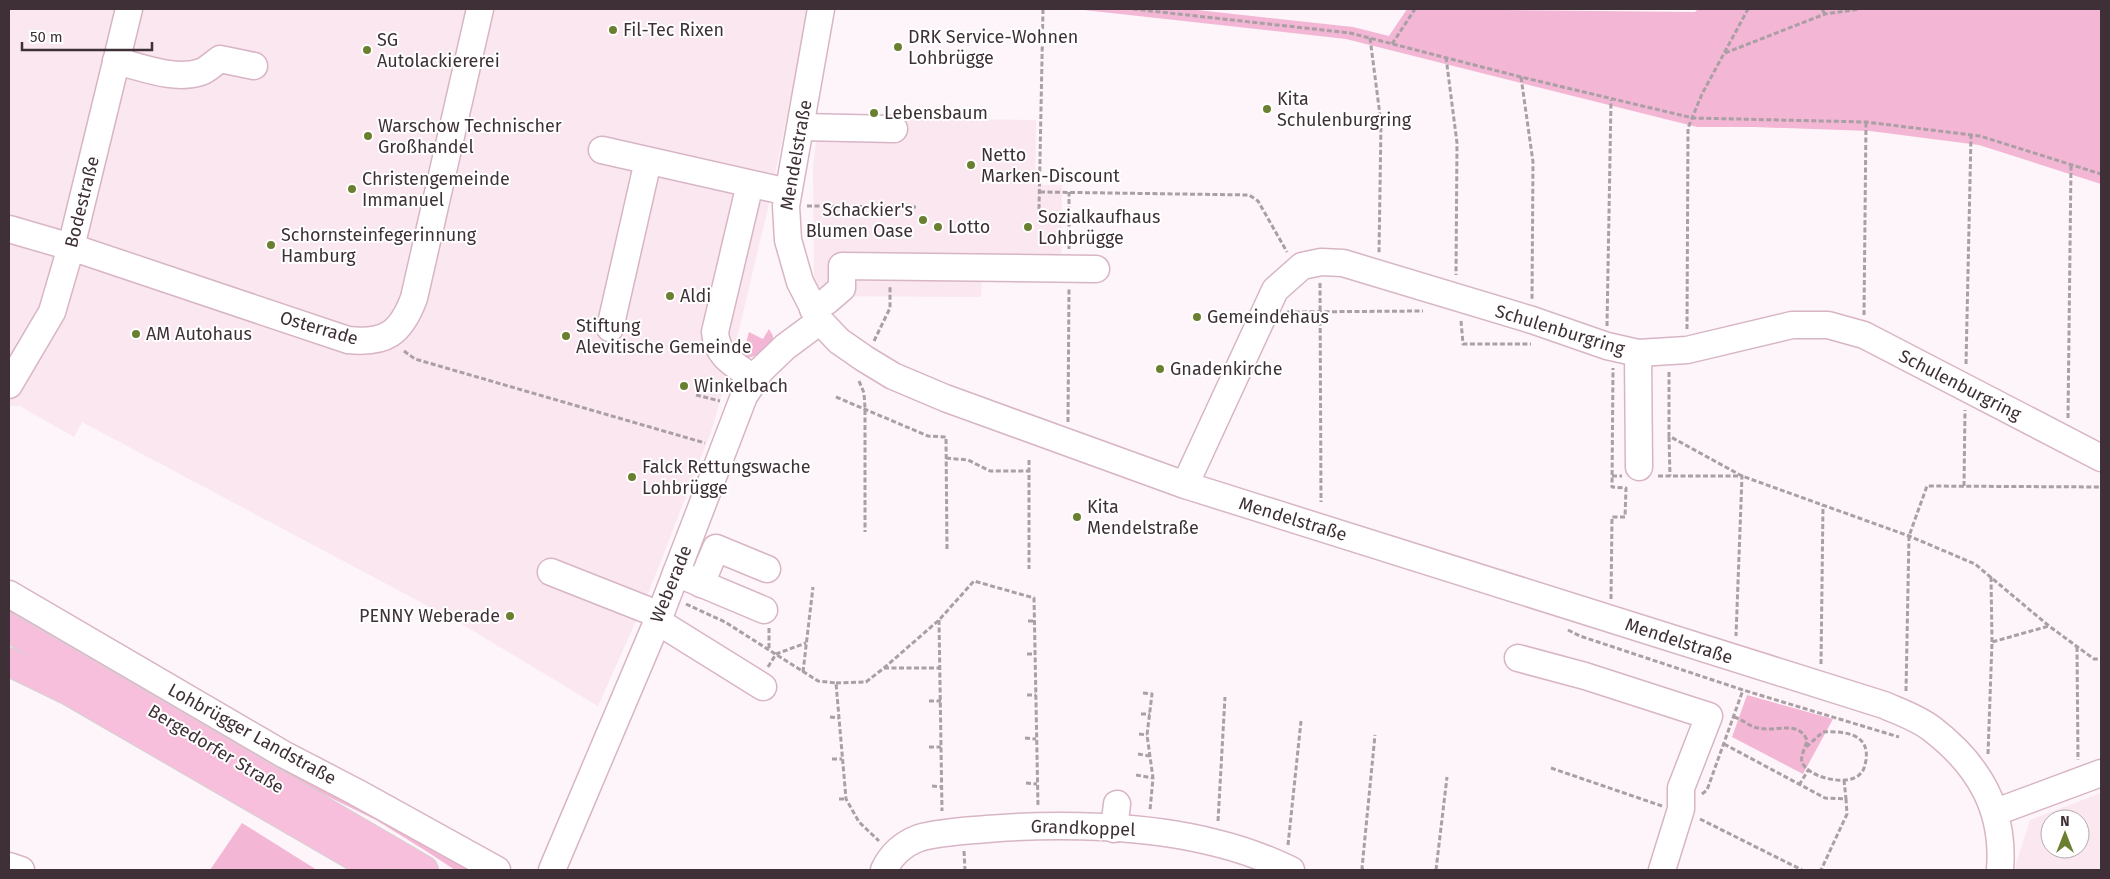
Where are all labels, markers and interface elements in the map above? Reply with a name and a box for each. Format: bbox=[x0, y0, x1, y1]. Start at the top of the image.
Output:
place label: Fil-Tec Rixen bbox=[623, 19, 724, 41]
scale bar bbox=[22, 20, 152, 52]
marker: Fil-Tec Rixen bbox=[607, 24, 619, 36]
place label: DRK Service-Wohnen Lohbrügge bbox=[908, 26, 1078, 69]
text: 50 m bbox=[30, 28, 63, 46]
place label: SG Autolackiererei bbox=[377, 29, 500, 72]
marker: DRK Service-Wohnen Lohbrügge bbox=[892, 41, 904, 53]
marker: SG Autolackiererei bbox=[361, 44, 373, 56]
place label: Kita Schulenburgring bbox=[1277, 88, 1412, 131]
street label: Mendelstraße bbox=[775, 98, 817, 212]
place label: Lebensbaum bbox=[884, 102, 988, 124]
marker: Kita Schulenburgring bbox=[1261, 103, 1273, 115]
marker: Lebensbaum bbox=[868, 107, 880, 119]
place label: Warschow Technischer Großhandel bbox=[378, 115, 562, 158]
marker: Warschow Technischer Großhandel bbox=[362, 130, 374, 142]
place label: Netto Marken-Discount bbox=[981, 144, 1120, 187]
street label: Bodestraße bbox=[60, 154, 104, 250]
marker: Netto Marken-Discount bbox=[965, 159, 977, 171]
place label: Christengemeinde Immanuel bbox=[362, 168, 510, 211]
marker: Christengemeinde Immanuel bbox=[346, 183, 358, 195]
place label: Schackier's Blumen Oase bbox=[806, 199, 913, 242]
place label: Sozialkaufhaus Lohbrügge bbox=[1038, 206, 1161, 249]
marker: Schackier's Blumen Oase bbox=[917, 214, 929, 226]
place label: Lotto bbox=[948, 216, 990, 238]
marker: Lotto bbox=[932, 221, 944, 233]
marker: Sozialkaufhaus Lohbrügge bbox=[1022, 221, 1034, 233]
place label: Schornsteinfegerinnung Hamburg bbox=[281, 224, 477, 267]
marker: Schornsteinfegerinnung Hamburg bbox=[265, 239, 277, 251]
place label: Aldi bbox=[680, 285, 711, 307]
marker: Aldi bbox=[664, 290, 676, 302]
street label: Schulenburgring bbox=[1493, 300, 1628, 360]
street label: Osterrade bbox=[277, 306, 361, 350]
place label: Gemeindehaus bbox=[1207, 306, 1329, 328]
marker: Gemeindehaus bbox=[1191, 311, 1203, 323]
place label: Stiftung Alevitische Gemeinde bbox=[576, 315, 751, 358]
place label: AM Autohaus bbox=[146, 323, 252, 345]
marker: AM Autohaus bbox=[130, 328, 142, 340]
marker: Stiftung Alevitische Gemeinde bbox=[560, 330, 572, 342]
street label: Schulenburgring bbox=[1895, 345, 2025, 426]
place label: Gnadenkirche bbox=[1170, 358, 1282, 380]
marker: Gnadenkirche bbox=[1154, 363, 1166, 375]
place label: Winkelbach bbox=[694, 375, 788, 397]
marker: Winkelbach bbox=[678, 380, 690, 392]
place label: Falck Rettungswache Lohbrügge bbox=[642, 456, 811, 499]
marker: Falck Rettungswache Lohbrügge bbox=[626, 471, 638, 483]
street label: Mendelstraße bbox=[1236, 492, 1350, 546]
place label: Kita Mendelstraße bbox=[1087, 496, 1199, 539]
marker: Kita Mendelstraße bbox=[1071, 511, 1083, 523]
street label: Weberade bbox=[646, 542, 696, 626]
place label: PENNY Weberade bbox=[359, 605, 500, 627]
marker: PENNY Weberade bbox=[504, 610, 516, 622]
street label: Mendelstraße bbox=[1622, 613, 1736, 669]
street label: Lohbrügger Landstraße bbox=[164, 679, 340, 789]
street label: Bergedorfer Straße bbox=[144, 700, 288, 798]
north arrow bbox=[2040, 809, 2090, 859]
text: N bbox=[2060, 813, 2070, 830]
street label: Grandkoppel bbox=[1030, 815, 1136, 841]

